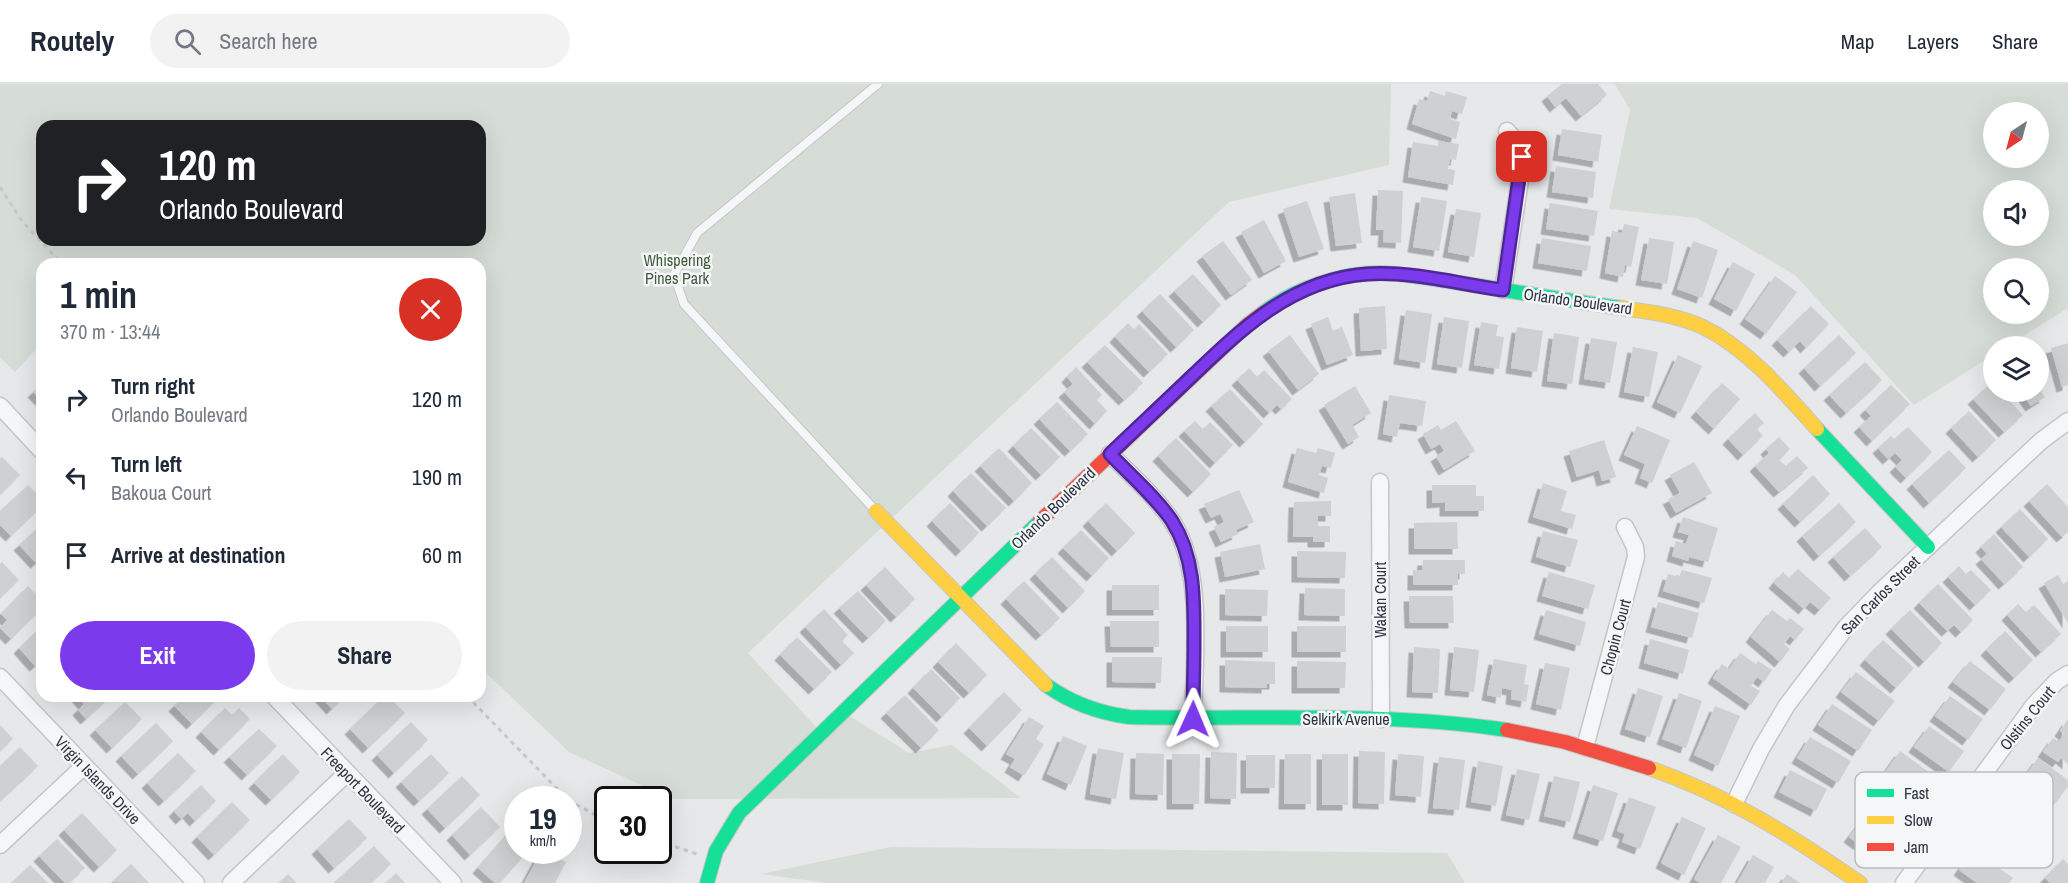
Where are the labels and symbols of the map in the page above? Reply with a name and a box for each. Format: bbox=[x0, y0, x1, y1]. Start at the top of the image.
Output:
north arrow bbox=[1983, 102, 2049, 168]
pin bbox=[1496, 131, 1547, 182]
park label: Whispering Pines Park bbox=[643, 249, 711, 289]
street label: Orlando Boulevard bbox=[1522, 282, 1634, 320]
street label: Orlando Boulevard bbox=[1006, 462, 1100, 554]
street label: San Carlos Street bbox=[1836, 550, 1925, 639]
street label: Wakan Court bbox=[1369, 562, 1391, 638]
street label: Chopin Court bbox=[1594, 596, 1636, 678]
street label: Olstins Court bbox=[1994, 681, 2060, 755]
position arrow bbox=[1161, 687, 1225, 751]
street label: Selkirk Avenue bbox=[1302, 708, 1390, 730]
street label: Virgin Islands Drive bbox=[50, 731, 146, 829]
street label: Freeport Boulevard bbox=[316, 742, 410, 838]
legend bbox=[1855, 772, 2053, 868]
text: Fast bbox=[1904, 782, 1929, 804]
speed limit sign: 30 bbox=[594, 786, 672, 864]
text: Slow bbox=[1904, 809, 1933, 831]
text: Jam bbox=[1904, 836, 1929, 858]

